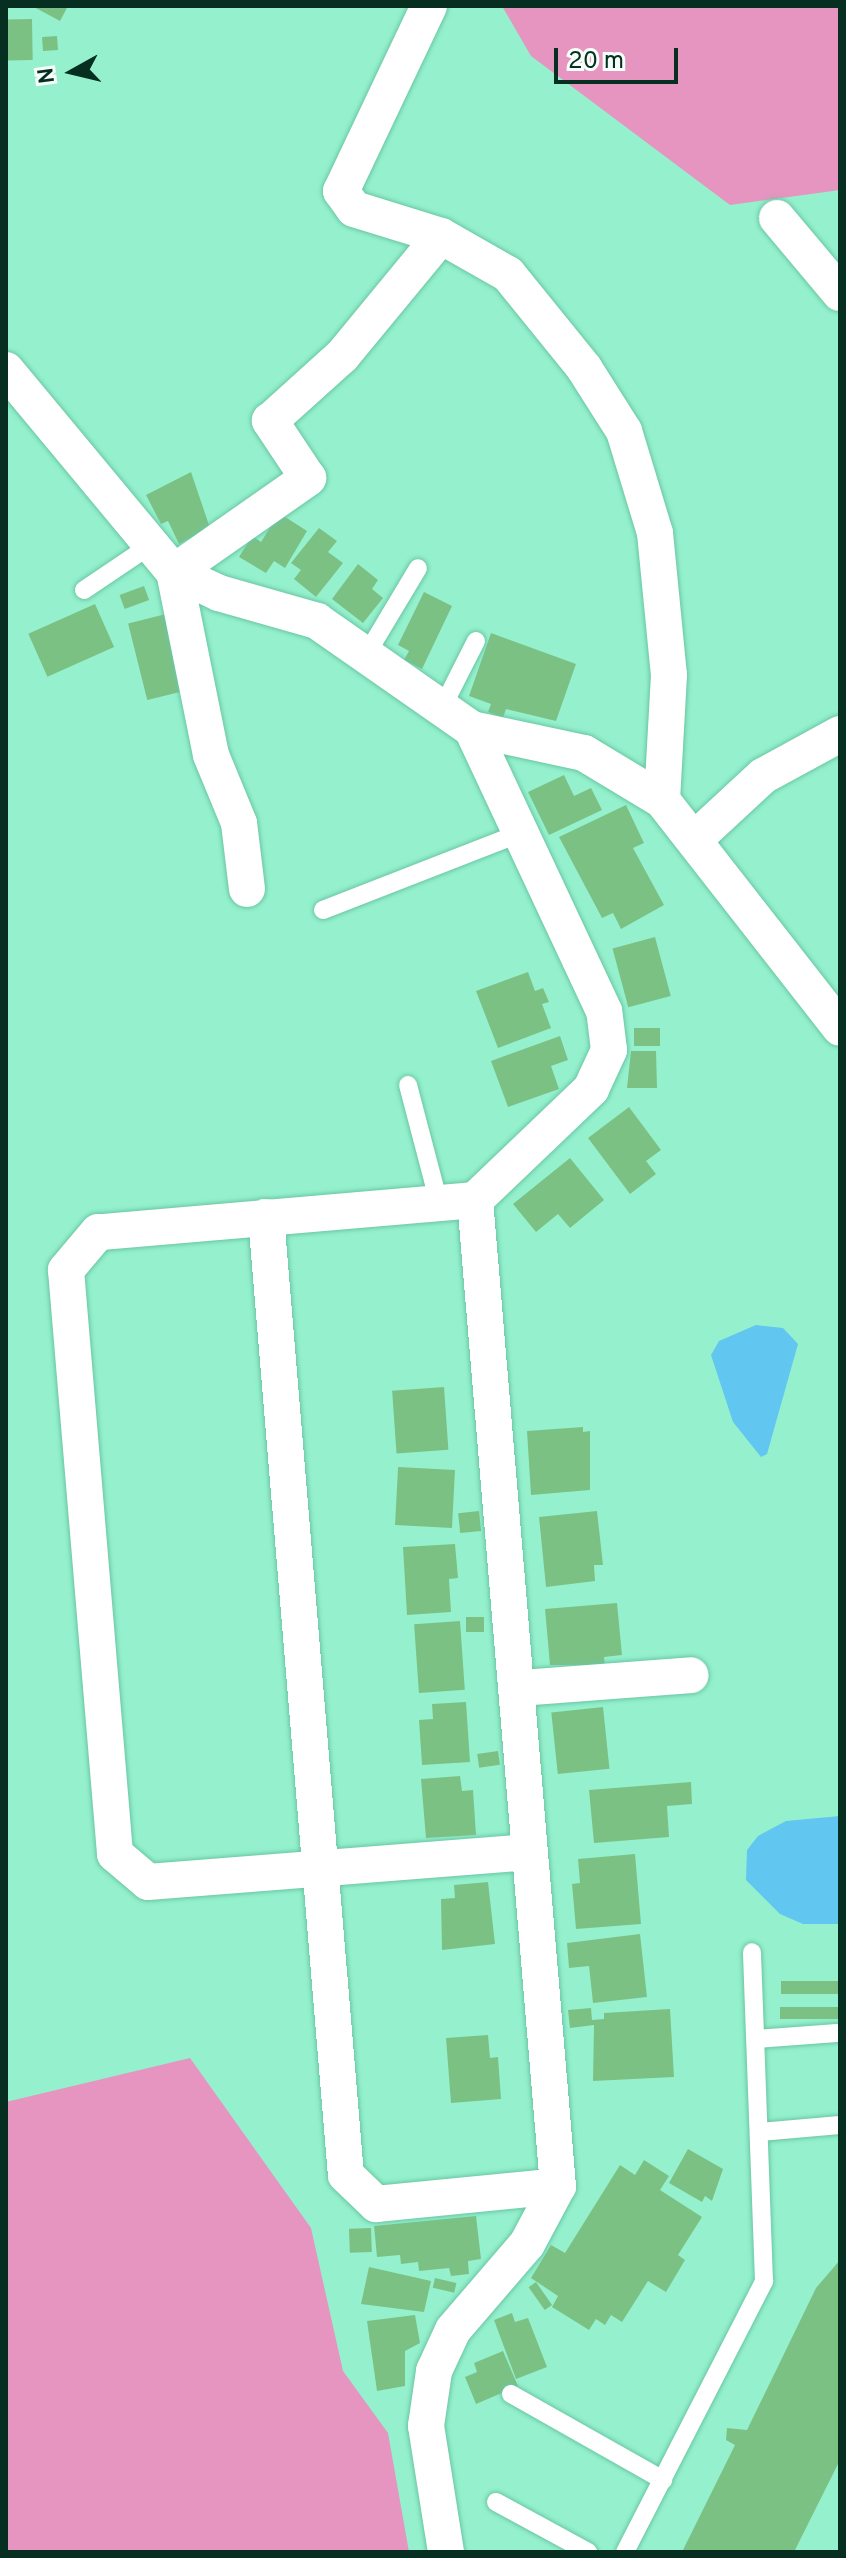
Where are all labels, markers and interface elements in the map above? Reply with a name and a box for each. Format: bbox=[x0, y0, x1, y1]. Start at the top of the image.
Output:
north arrow bbox=[32, 32, 112, 112]
scale bar bbox=[558, 32, 682, 82]
text: 20 m bbox=[568, 47, 624, 77]
text: N bbox=[33, 66, 62, 85]

